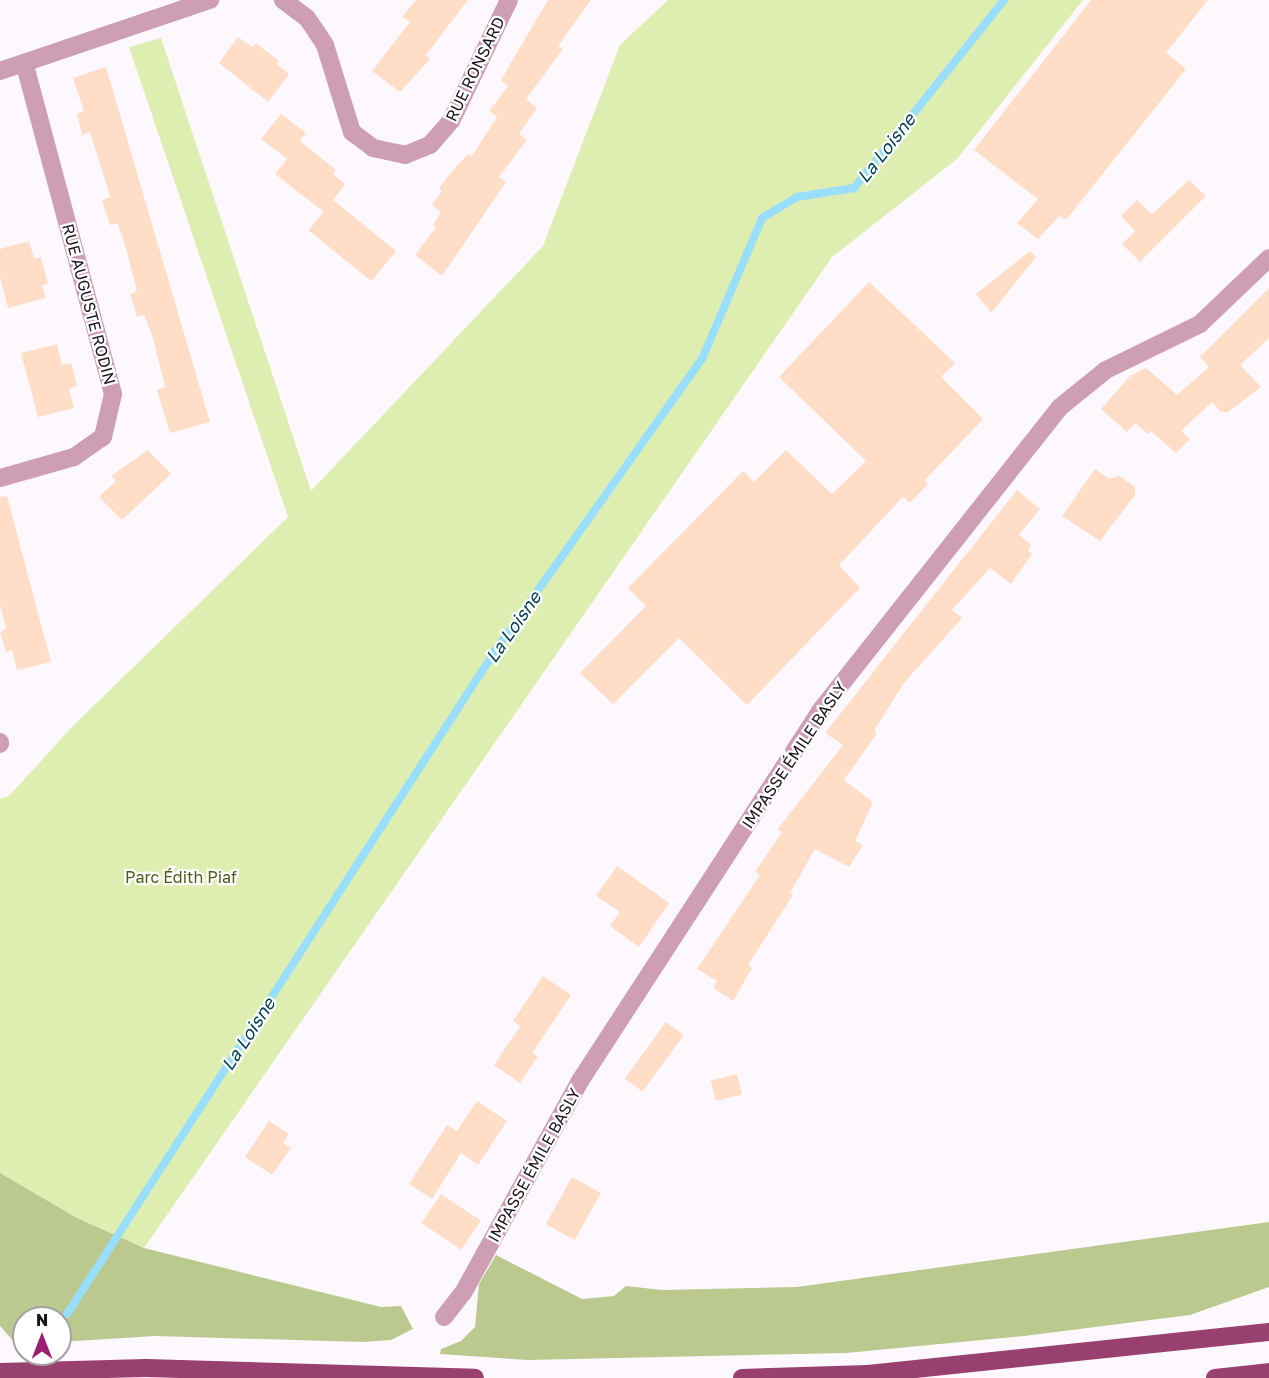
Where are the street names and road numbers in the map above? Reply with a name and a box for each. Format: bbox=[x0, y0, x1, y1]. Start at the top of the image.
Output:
street label: RUE RONSARD bbox=[441, 14, 509, 124]
street label: RUE AUGUSTE RODIN bbox=[58, 221, 120, 387]
street label: IMPASSE ÉMILE BASLY bbox=[738, 678, 850, 832]
street label: IMPASSE ÉMILE BASLY bbox=[484, 1085, 584, 1245]

